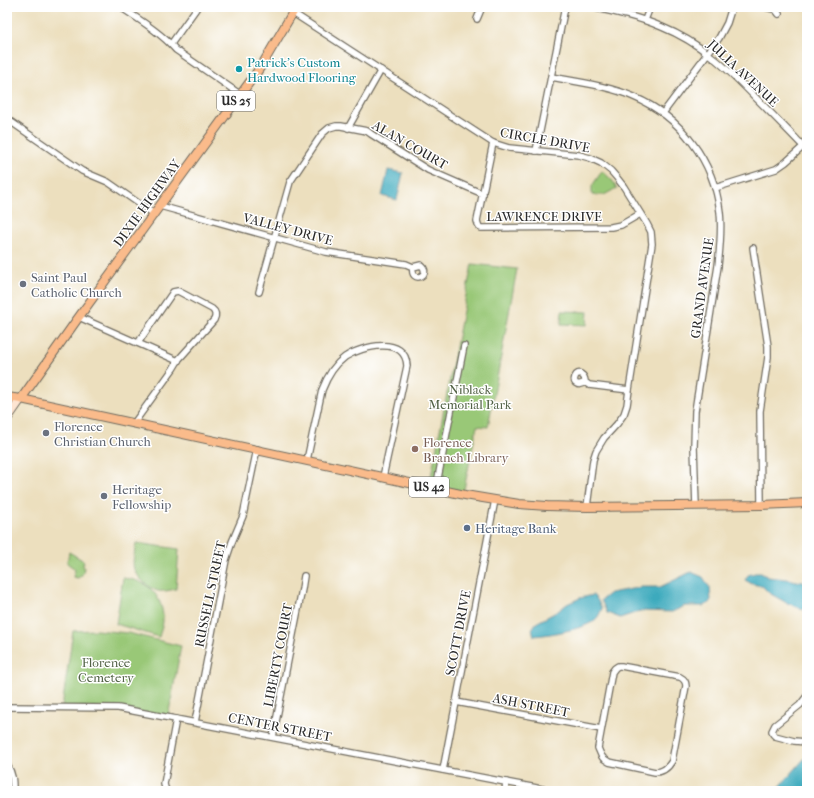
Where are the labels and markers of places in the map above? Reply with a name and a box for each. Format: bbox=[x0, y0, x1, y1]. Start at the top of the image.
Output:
place label: Patrick’s Custom Hardwood Flooring bbox=[247, 55, 357, 85]
marker: Patrick’s Custom Hardwood Flooring bbox=[234, 64, 244, 74]
place label: Saint Paul Catholic Church bbox=[31, 270, 122, 300]
marker: Saint Paul Catholic Church bbox=[18, 279, 28, 289]
place label: Florence Christian Church bbox=[54, 419, 151, 449]
marker: Florence Christian Church bbox=[41, 428, 51, 438]
place label: Florence Branch Library bbox=[423, 435, 510, 465]
marker: Florence Branch Library bbox=[410, 444, 420, 454]
place label: Heritage Fellowship bbox=[112, 482, 171, 512]
marker: Heritage Fellowship bbox=[99, 491, 109, 501]
place label: Heritage Bank bbox=[475, 521, 557, 536]
marker: Heritage Bank bbox=[462, 523, 472, 533]

